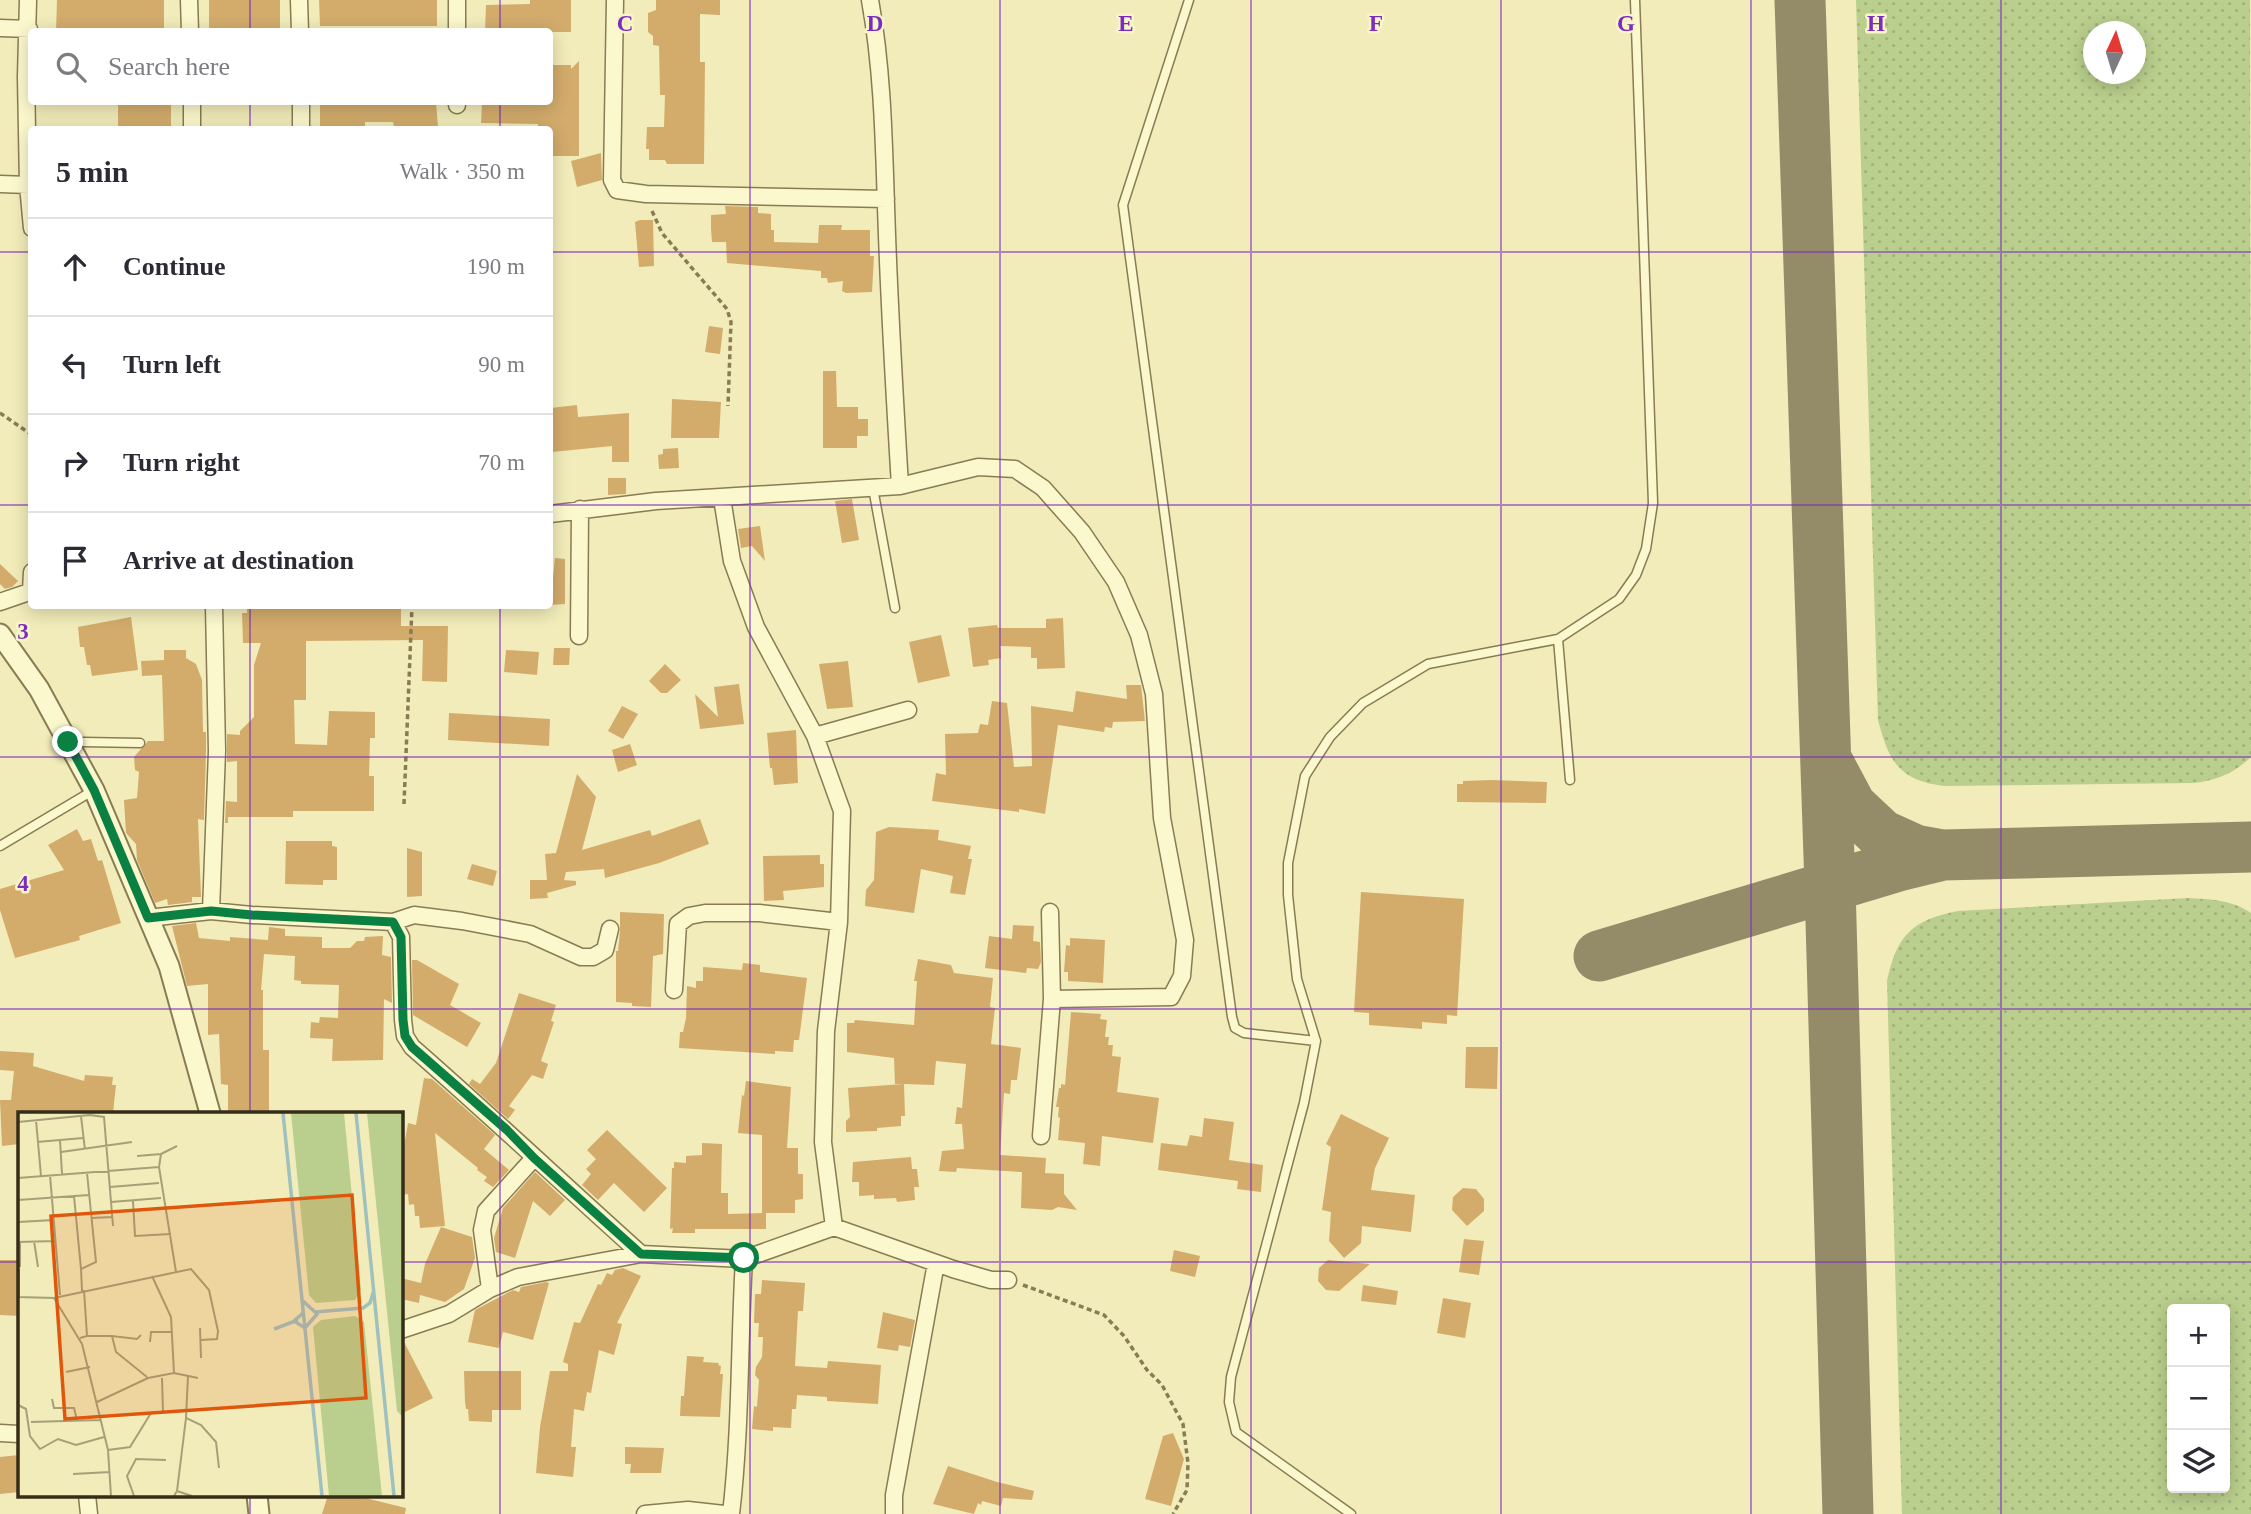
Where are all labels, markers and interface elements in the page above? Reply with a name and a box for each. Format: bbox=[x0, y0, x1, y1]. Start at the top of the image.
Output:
text: C bbox=[617, 11, 633, 36]
text: D bbox=[867, 11, 883, 36]
text: E bbox=[1118, 11, 1134, 36]
text: F bbox=[1369, 11, 1383, 36]
text: G bbox=[1617, 11, 1635, 36]
text: H bbox=[1867, 11, 1885, 36]
north arrow bbox=[2083, 21, 2146, 84]
search box bbox=[28, 28, 553, 105]
icon: search bbox=[52, 48, 90, 86]
text: Search here bbox=[108, 52, 230, 81]
text: 5 min bbox=[56, 155, 129, 188]
text: Walk · 350 m bbox=[400, 159, 525, 184]
icon: ahead bbox=[56, 248, 94, 286]
text: Continue bbox=[123, 252, 226, 281]
text: 190 m bbox=[467, 254, 525, 279]
icon: left bbox=[56, 346, 94, 384]
text: Turn left bbox=[123, 350, 221, 379]
text: 90 m bbox=[478, 352, 525, 377]
icon: right bbox=[56, 444, 94, 482]
text: Turn right bbox=[123, 448, 240, 477]
text: 70 m bbox=[478, 450, 525, 475]
icon: arrive bbox=[56, 542, 94, 580]
text: Arrive at destination bbox=[123, 546, 354, 575]
text: 3 bbox=[17, 619, 29, 644]
route end bbox=[52, 726, 83, 757]
text: 4 bbox=[17, 871, 29, 896]
inset map bbox=[18, 1112, 402, 1496]
route start bbox=[728, 1242, 759, 1273]
map controls bbox=[2167, 1304, 2230, 1493]
button: + bbox=[2167, 1304, 2230, 1367]
button: − bbox=[2167, 1367, 2230, 1430]
button: layers bbox=[2167, 1430, 2230, 1493]

